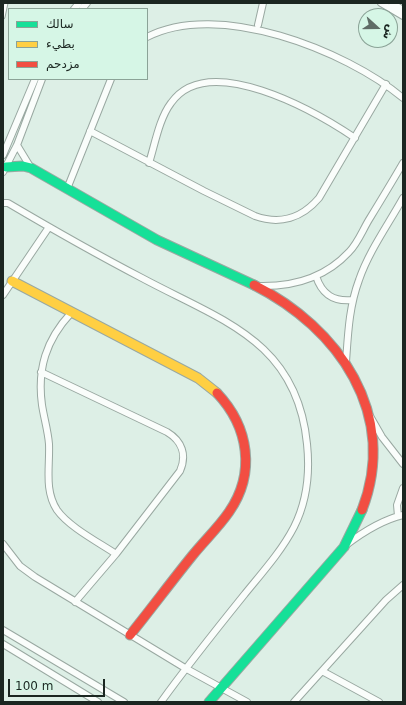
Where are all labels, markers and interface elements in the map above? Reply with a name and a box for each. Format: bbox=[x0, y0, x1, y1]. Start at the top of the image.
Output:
legend bbox=[8, 8, 148, 80]
north arrow bbox=[358, 8, 398, 48]
text: سالك bbox=[46, 17, 73, 31]
text: ش bbox=[380, 23, 398, 42]
text: بطيء bbox=[46, 37, 75, 51]
text: مزدحم bbox=[46, 57, 80, 71]
scale bar bbox=[10, 671, 107, 697]
text: 100 m bbox=[15, 679, 53, 693]

